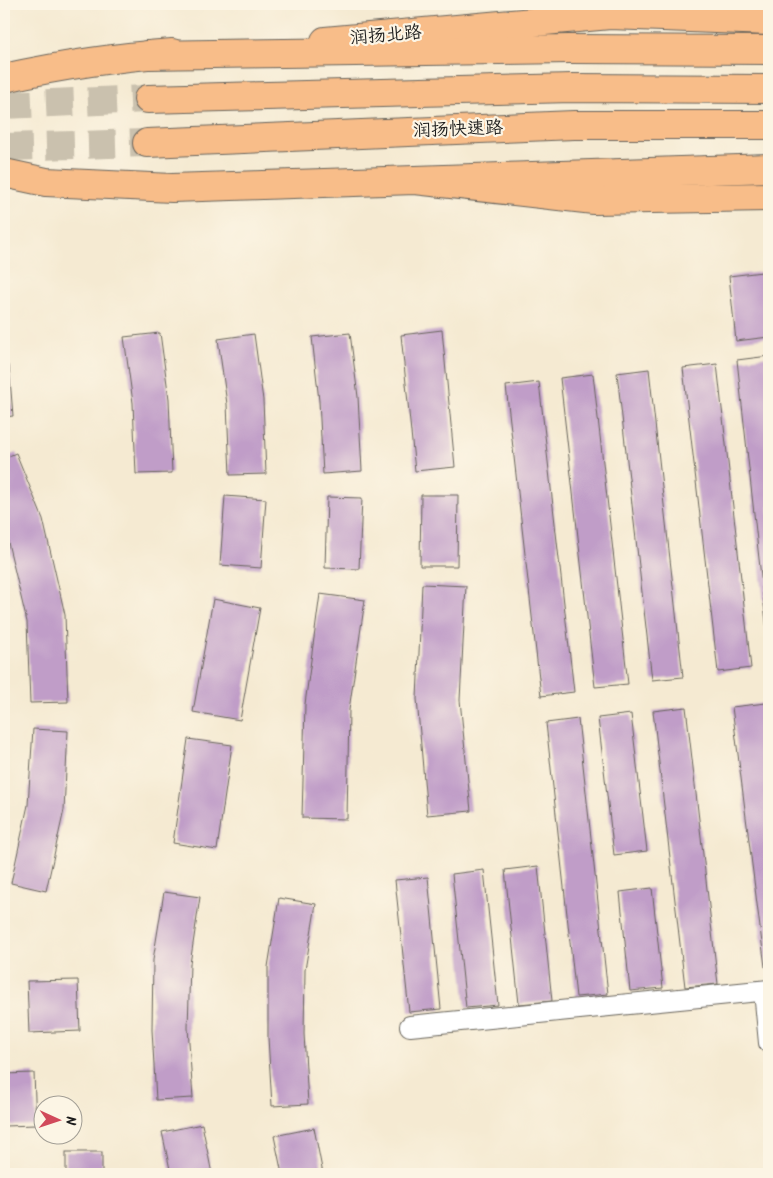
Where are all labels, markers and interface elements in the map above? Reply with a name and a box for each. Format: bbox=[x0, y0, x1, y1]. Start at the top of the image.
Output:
street label: 润扬北路 bbox=[349, 18, 423, 54]
street label: 润扬快速路 bbox=[413, 114, 503, 146]
north arrow bbox=[32, 1096, 82, 1146]
text: N bbox=[59, 1116, 81, 1126]

